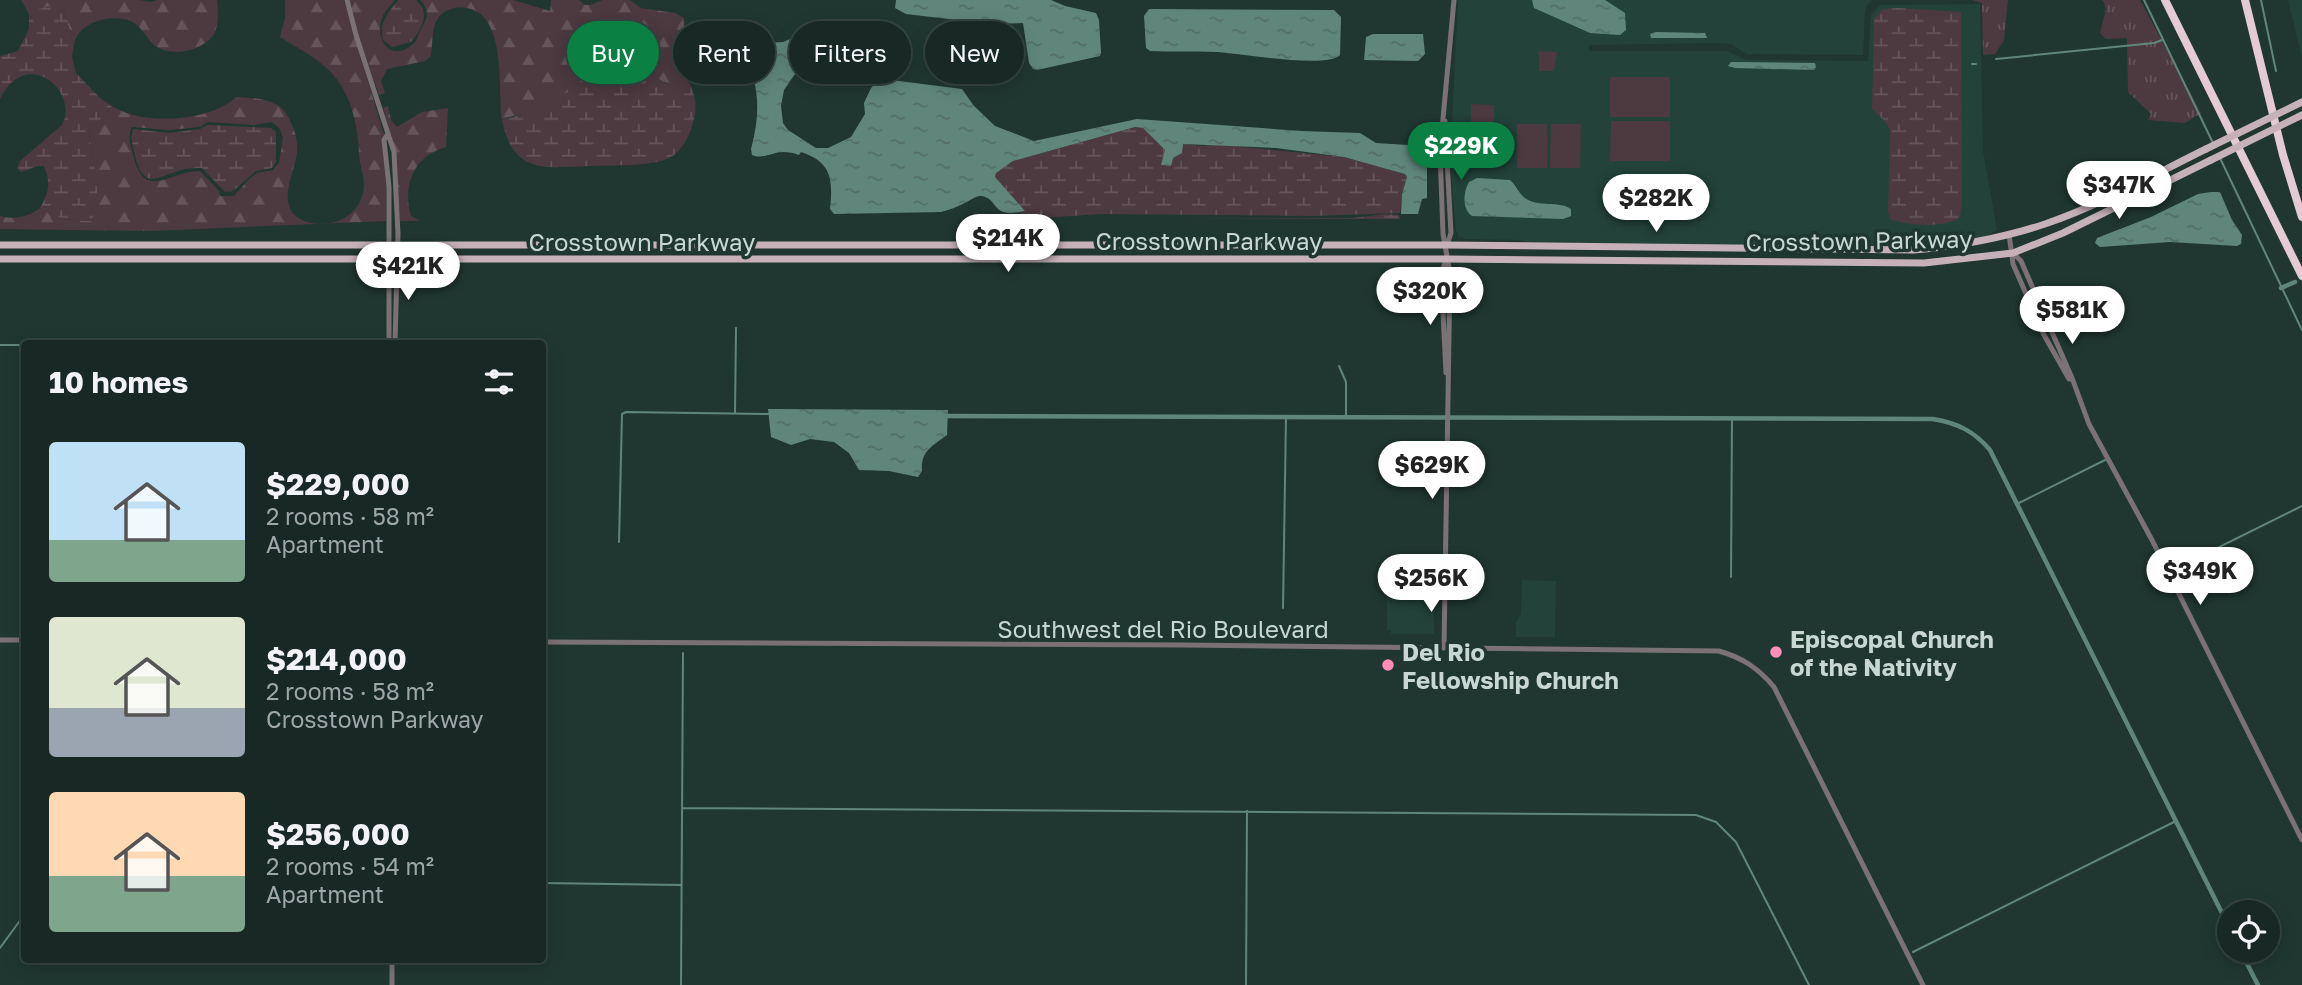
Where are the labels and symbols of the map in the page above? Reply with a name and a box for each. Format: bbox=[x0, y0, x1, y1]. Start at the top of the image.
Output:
pin: $229K bbox=[1412, 122, 1510, 182]
pin: $347K bbox=[2070, 162, 2168, 221]
pin: $282K bbox=[1607, 174, 1705, 234]
pin: $214K bbox=[959, 215, 1057, 274]
street label: Crosstown Parkway bbox=[1745, 224, 1973, 256]
street label: Crosstown Parkway bbox=[1096, 226, 1322, 255]
street label: Crosstown Parkway bbox=[529, 227, 755, 256]
pin: $421K bbox=[359, 243, 457, 302]
pin: $320K bbox=[1381, 268, 1479, 327]
pin: $581K bbox=[2023, 286, 2121, 346]
pin: $629K bbox=[1383, 442, 1481, 501]
pin: $349K bbox=[2151, 548, 2249, 607]
pin: $256K bbox=[1382, 554, 1480, 614]
street label: Southwest del Rio Boulevard bbox=[997, 614, 1329, 643]
place label: Episcopal Church of the Nativity bbox=[1790, 624, 1994, 681]
place label: Del Rio Fellowship Church bbox=[1402, 637, 1619, 694]
marker: Episcopal Church of the Nativity bbox=[1768, 644, 1784, 660]
marker: Del Rio Fellowship Church bbox=[1380, 657, 1396, 673]

